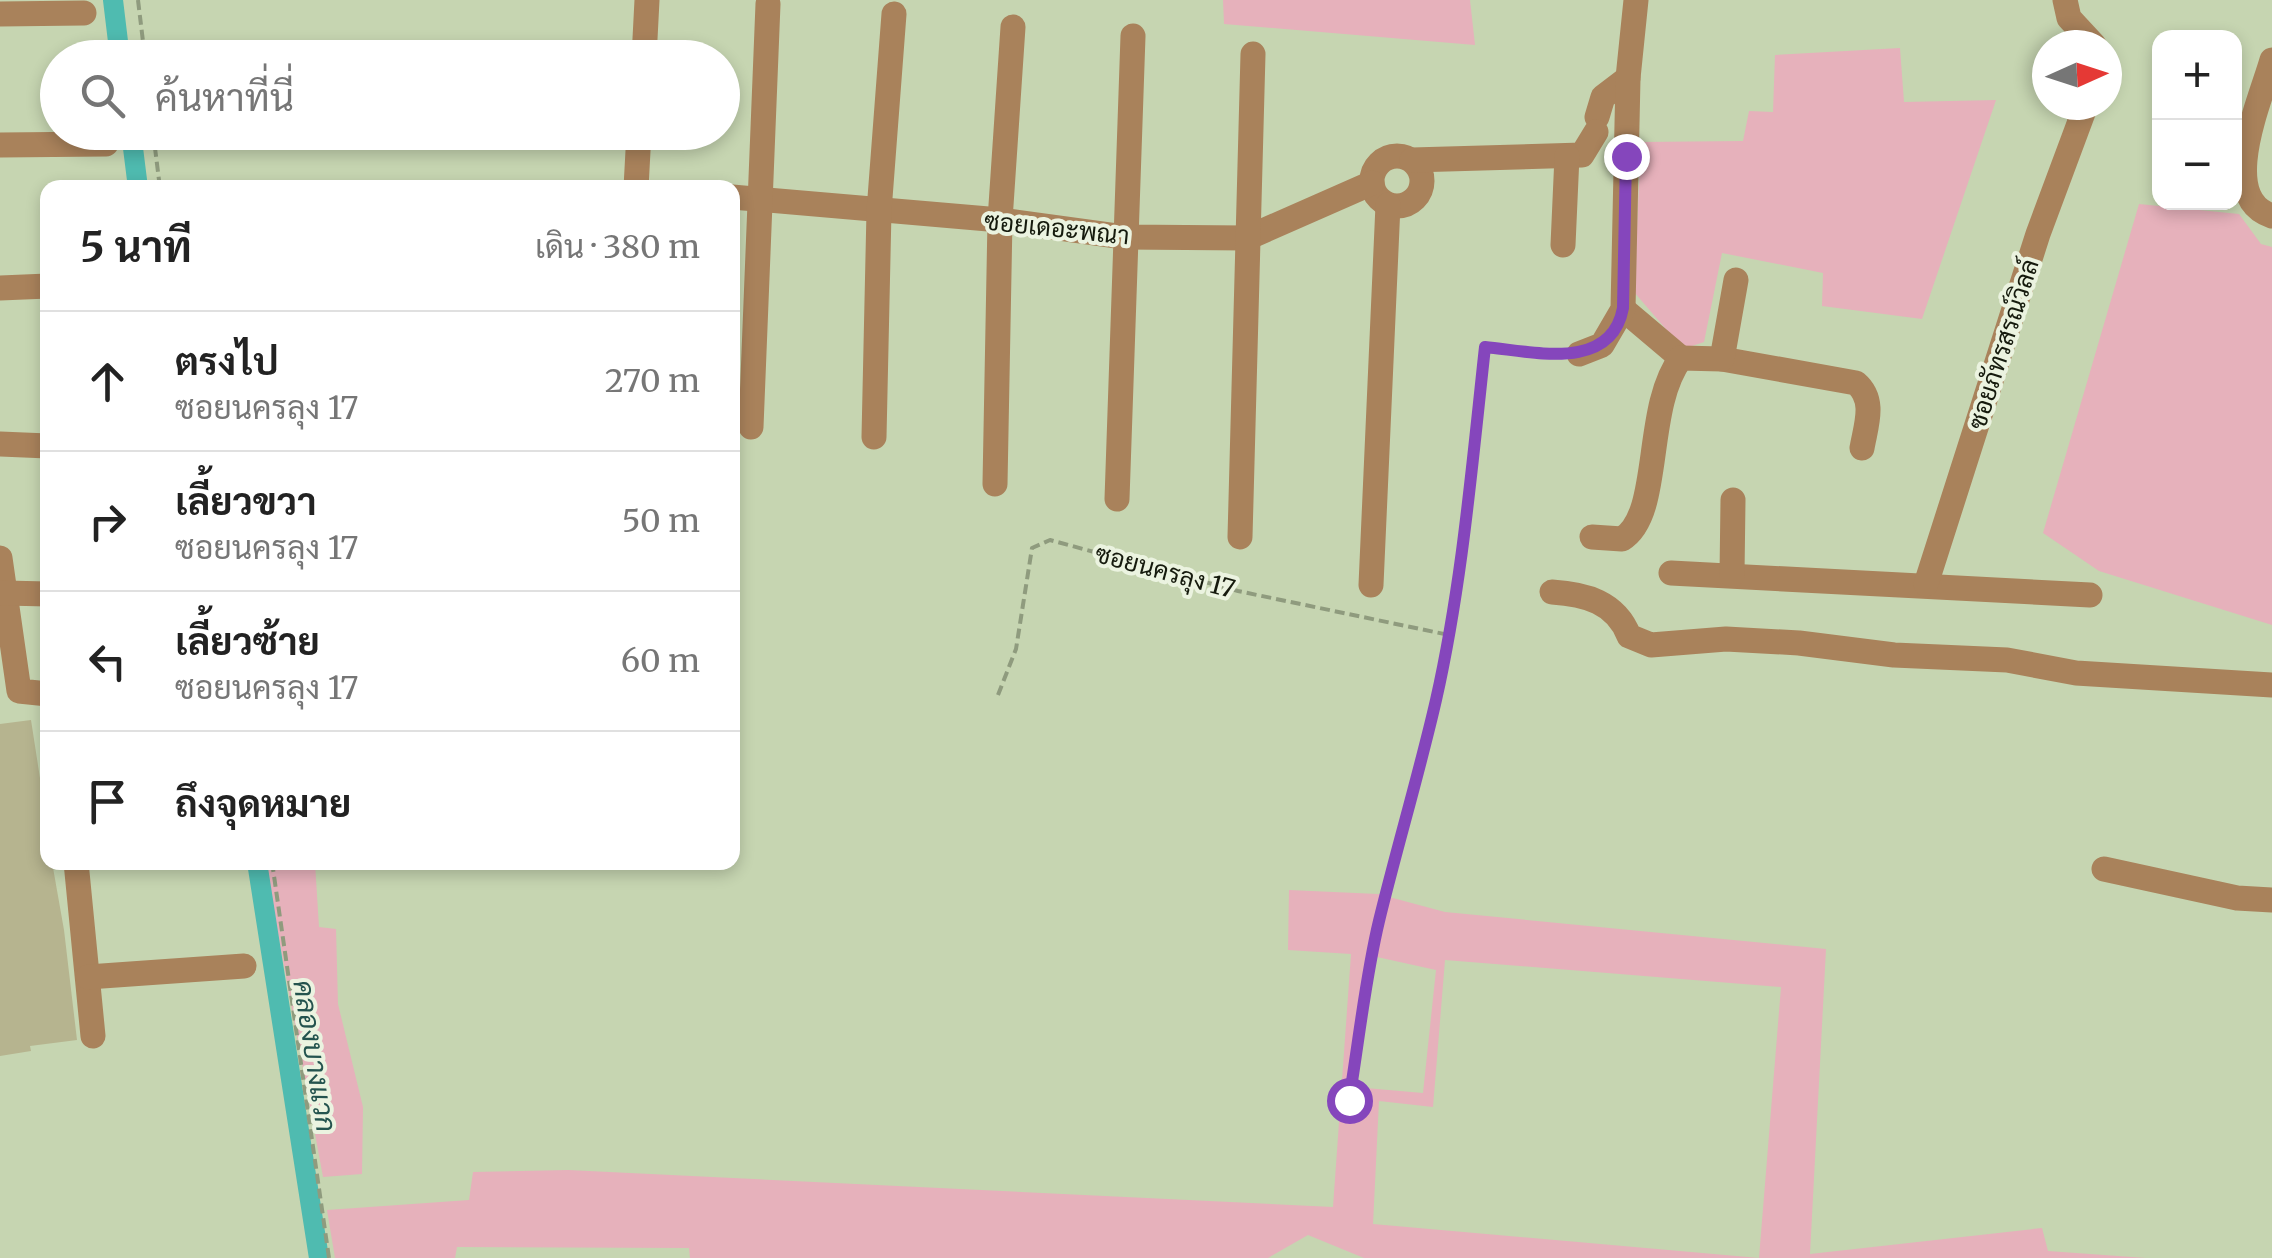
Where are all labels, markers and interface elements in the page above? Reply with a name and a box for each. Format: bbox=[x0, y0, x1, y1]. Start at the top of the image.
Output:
north arrow bbox=[2032, 30, 2122, 120]
map controls bbox=[2152, 30, 2242, 210]
button: + bbox=[2152, 30, 2242, 120]
search box bbox=[40, 40, 740, 150]
icon: search bbox=[75, 68, 130, 123]
text: ค้นหาที่นี่ bbox=[155, 74, 294, 121]
button: − bbox=[2152, 120, 2242, 210]
route end bbox=[1604, 134, 1650, 180]
street label: ซอยเดอะพณา bbox=[983, 204, 1131, 252]
text: 5 นาที bbox=[80, 221, 192, 273]
text: เดิน · 380 m bbox=[535, 227, 700, 267]
street label: ซอยภัทรสรณ์วิลล์ bbox=[1959, 254, 2046, 433]
text: ตรงไป bbox=[175, 338, 279, 385]
icon: ahead bbox=[80, 354, 135, 409]
text: 270 m bbox=[605, 361, 700, 401]
text: ซอยนครลุง 17 bbox=[175, 388, 359, 428]
text: เลี้ยวขวา bbox=[175, 478, 317, 525]
icon: right bbox=[80, 494, 135, 549]
text: 50 m bbox=[622, 501, 700, 541]
text: ซอยนครลุง 17 bbox=[175, 528, 359, 568]
street label: ซอยนครลุง 17 bbox=[1091, 537, 1238, 607]
text: เลี้ยวซ้าย bbox=[175, 618, 320, 665]
icon: left bbox=[80, 634, 135, 689]
text: 60 m bbox=[621, 641, 700, 681]
text: ซอยนครลุง 17 bbox=[175, 668, 359, 708]
icon: arrive bbox=[80, 774, 135, 829]
text: ถึงจุดหมาย bbox=[175, 780, 351, 827]
water label: คลองบางแวก bbox=[285, 977, 345, 1135]
route start bbox=[1327, 1078, 1373, 1124]

